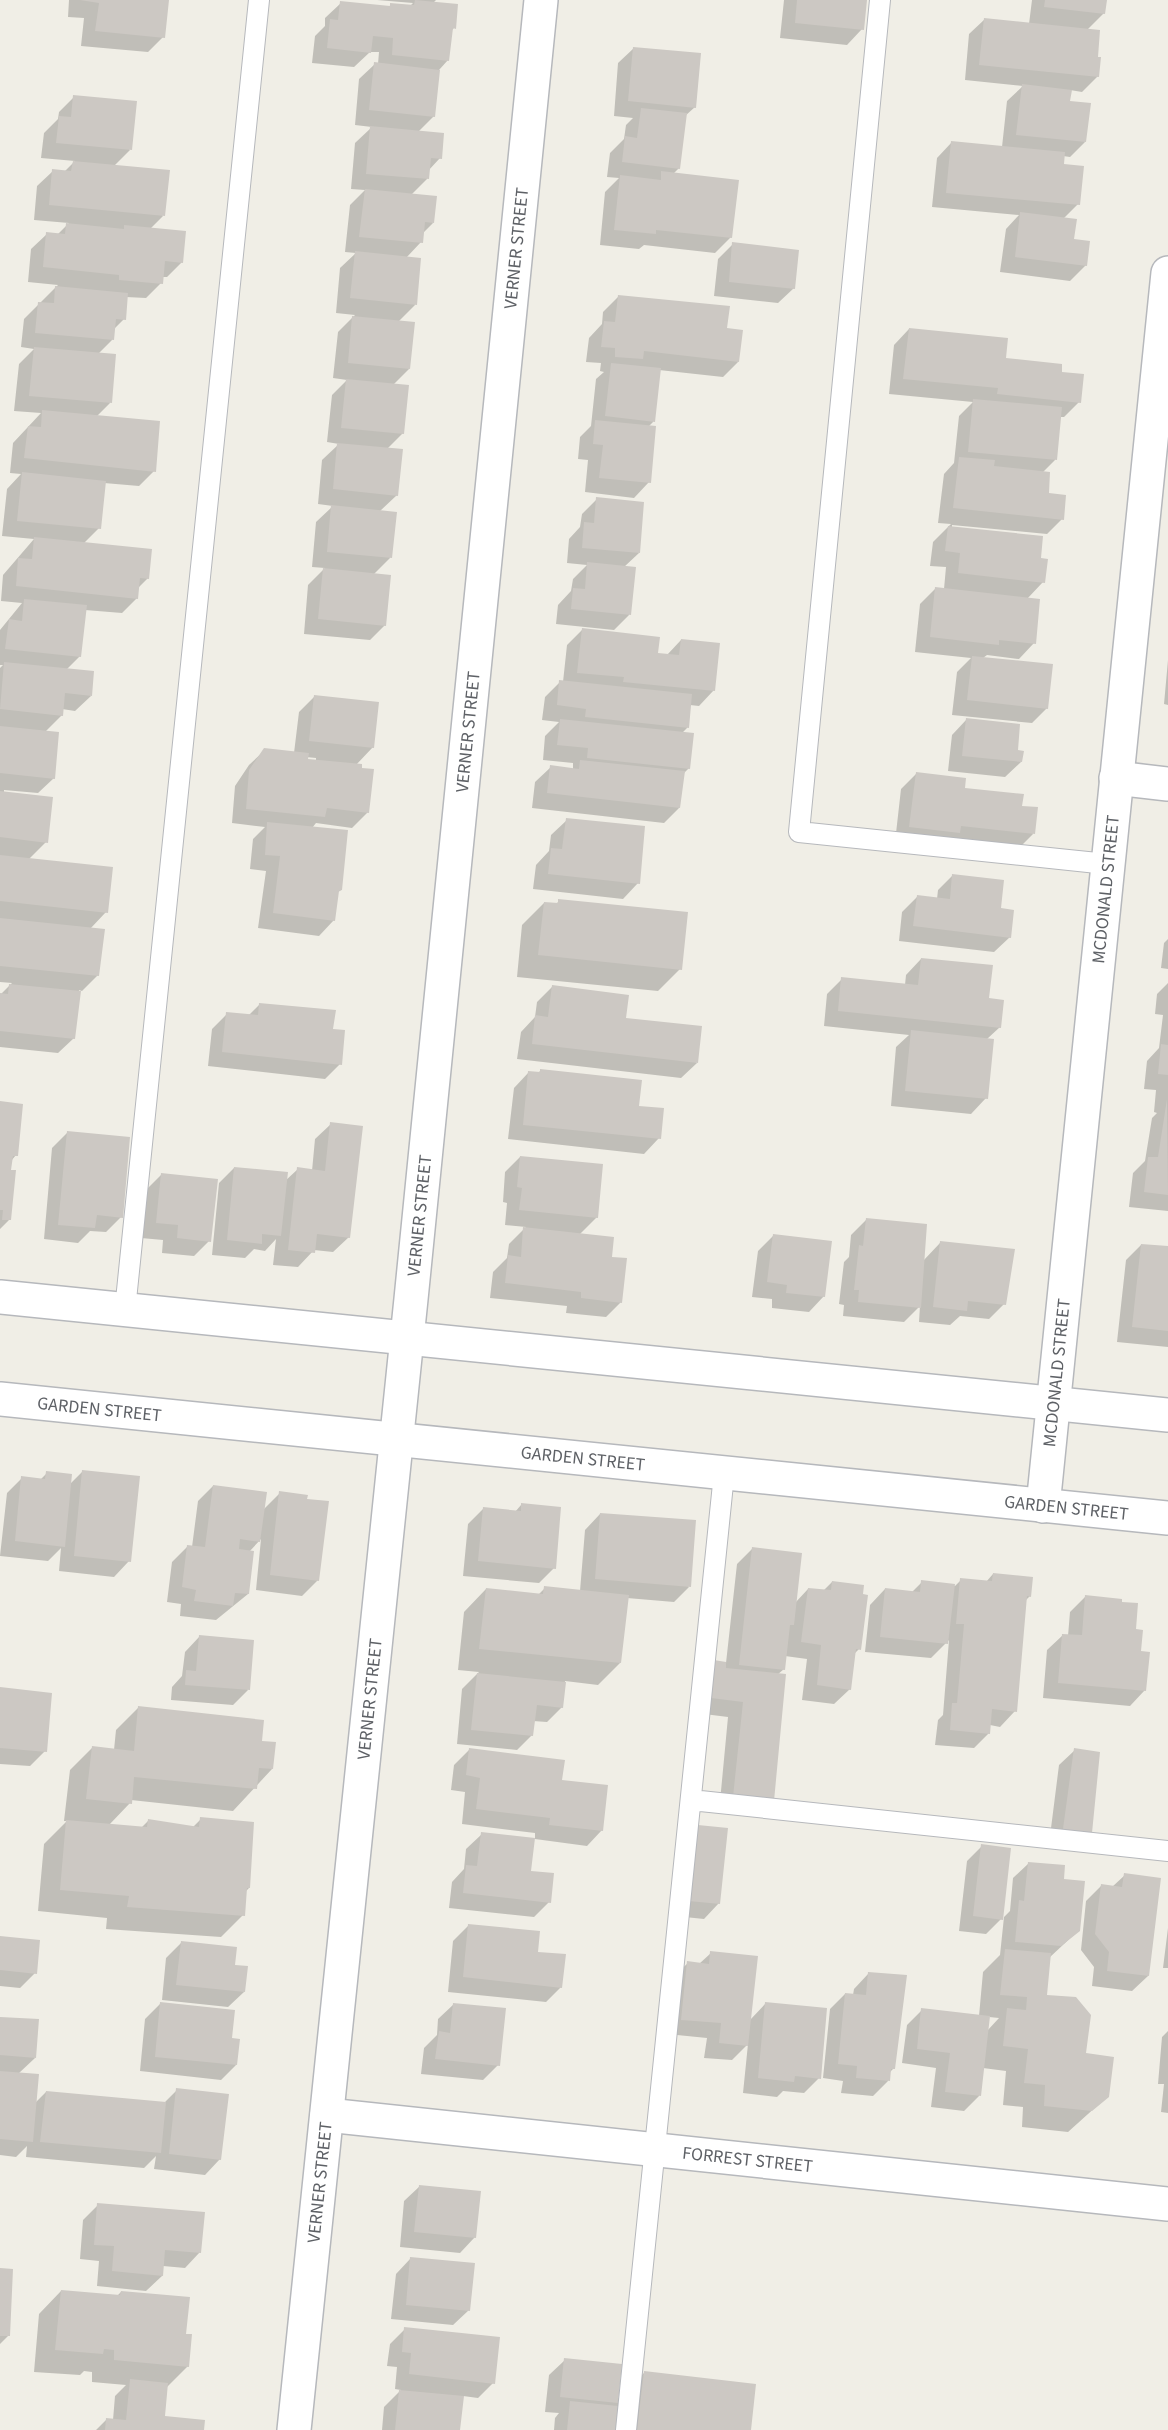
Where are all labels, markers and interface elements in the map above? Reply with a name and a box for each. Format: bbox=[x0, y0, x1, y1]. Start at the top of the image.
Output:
street label: VERNER STREET bbox=[498, 186, 535, 310]
street label: VERNER STREET bbox=[449, 670, 486, 794]
street label: MCDONALD STREET bbox=[1086, 813, 1126, 965]
street label: VERNER STREET bbox=[401, 1153, 438, 1277]
street label: MCDONALD STREET bbox=[1037, 1297, 1077, 1448]
street label: GARDEN STREET bbox=[36, 1390, 163, 1428]
street label: GARDEN STREET bbox=[520, 1440, 647, 1477]
street label: GARDEN STREET bbox=[1003, 1489, 1130, 1526]
street label: VERNER STREET bbox=[351, 1637, 388, 1761]
street label: VERNER STREET bbox=[301, 2120, 338, 2244]
street label: FORREST STREET bbox=[681, 2140, 814, 2179]

